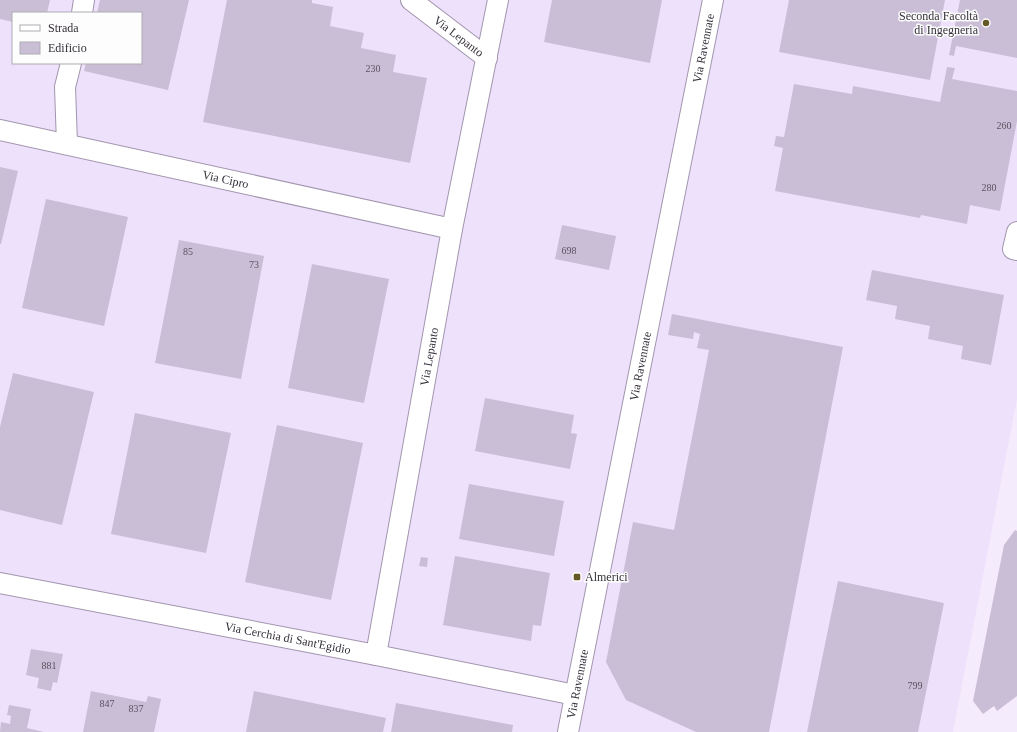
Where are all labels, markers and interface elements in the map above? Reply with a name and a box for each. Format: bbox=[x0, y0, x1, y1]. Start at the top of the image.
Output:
place label: Seconda Facoltà di Ingegneria bbox=[899, 9, 979, 37]
legend bbox=[12, 12, 142, 64]
street label: Via Ravennate bbox=[690, 12, 717, 84]
street label: Via Lepanto bbox=[431, 13, 486, 60]
marker: Seconda Facoltà di Ingegneria bbox=[981, 18, 991, 28]
text: Strada bbox=[48, 21, 79, 35]
text: Edificio bbox=[48, 41, 87, 55]
house number: 230 bbox=[366, 63, 381, 74]
house number: 260 bbox=[997, 120, 1012, 131]
street label: Via Cipro bbox=[201, 168, 250, 191]
house number: 280 bbox=[982, 182, 997, 193]
house number: 698 bbox=[562, 245, 577, 256]
house number: 85 bbox=[183, 246, 193, 257]
house number: 73 bbox=[249, 259, 259, 270]
street label: Via Lepanto bbox=[417, 326, 441, 387]
street label: Via Ravennate bbox=[627, 330, 654, 402]
place label: Almerici bbox=[585, 570, 628, 584]
marker: Almerici bbox=[572, 572, 582, 582]
street label: Via Cerchia di Sant'Egidio bbox=[224, 619, 352, 657]
street label: Via Ravennate bbox=[564, 648, 591, 720]
house number: 881 bbox=[42, 660, 57, 671]
house number: 799 bbox=[908, 680, 923, 691]
house number: 847 bbox=[100, 698, 115, 709]
house number: 837 bbox=[129, 703, 144, 714]

